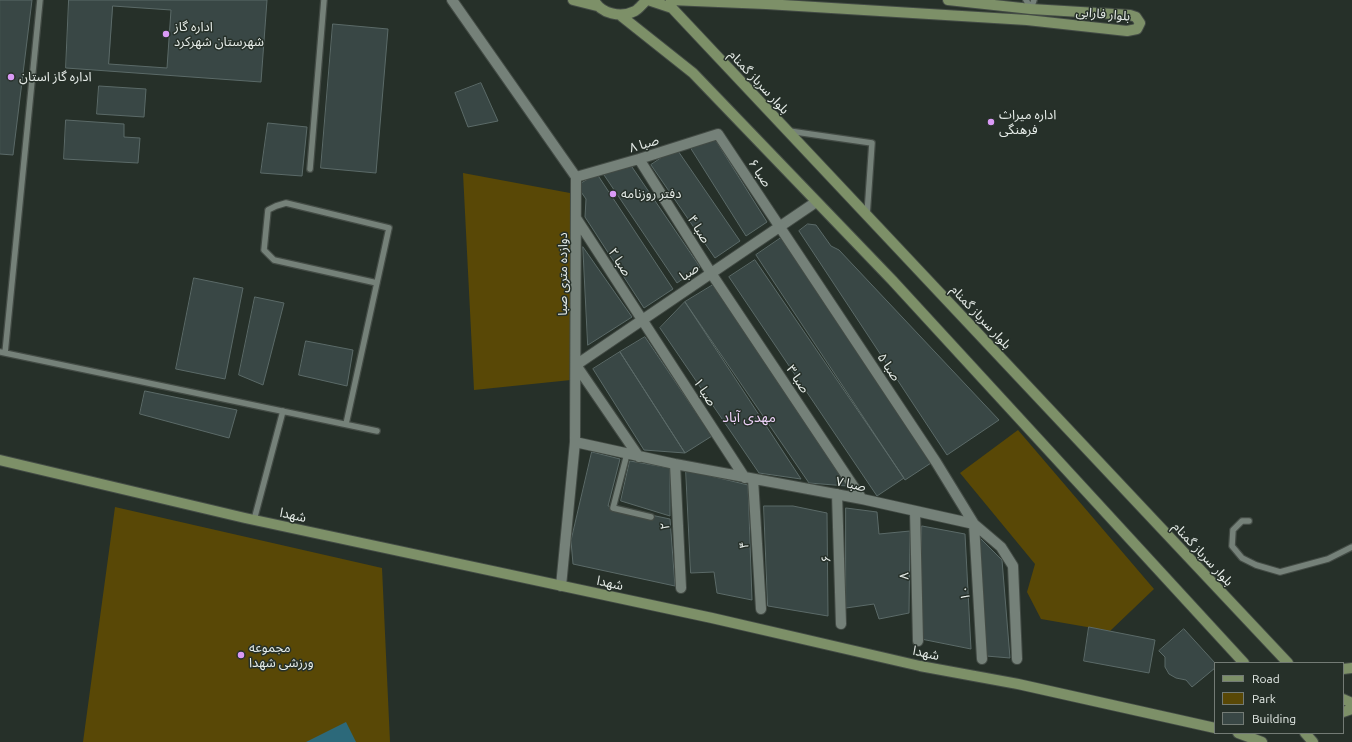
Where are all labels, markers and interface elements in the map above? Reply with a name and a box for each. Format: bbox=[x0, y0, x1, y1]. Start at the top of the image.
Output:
street label: بلوار فارابی bbox=[1075, 4, 1131, 24]
place label: اداره گاز شهرستان شهرکرد bbox=[174, 19, 264, 50]
marker: اداره گاز شهرستان شهرکرد bbox=[161, 29, 171, 39]
street label: بلوار سرباز گمنام bbox=[725, 47, 793, 117]
place label: اداره گاز استان bbox=[19, 69, 92, 85]
marker: اداره گاز استان bbox=[6, 72, 16, 82]
place label: اداره میراث فرهنگی bbox=[999, 107, 1056, 138]
marker: اداره میراث فرهنگی bbox=[986, 117, 996, 127]
street label: صبا ۸ bbox=[627, 132, 661, 156]
street label: صبا ۶ bbox=[745, 156, 775, 190]
place label: دفتر روزنامه bbox=[621, 186, 681, 202]
marker: دفتر روزنامه bbox=[608, 189, 618, 199]
street label: صبا ۴ bbox=[684, 212, 714, 246]
street label: دوازده متری صبا bbox=[555, 232, 571, 316]
street label: صبا ۲ bbox=[605, 245, 635, 279]
street label: صبا bbox=[676, 260, 702, 284]
street label: بلوار سرباز گمنام bbox=[947, 282, 1015, 352]
street label: صبا ۵ bbox=[874, 350, 904, 384]
street label: صبا ۳ bbox=[783, 362, 813, 396]
street label: صبا ۱ bbox=[690, 375, 720, 409]
district label: مهدی آباد bbox=[722, 409, 776, 425]
street label: صبا ۷ bbox=[835, 473, 867, 495]
street label: شهدا bbox=[278, 505, 308, 525]
street label: بلوار سرباز گمنام bbox=[1169, 519, 1237, 589]
street label: ۲ bbox=[657, 522, 673, 530]
street label: ۴ bbox=[736, 541, 752, 549]
street label: ۶ bbox=[818, 555, 834, 563]
street label: ۸ bbox=[896, 572, 912, 580]
street label: شهدا bbox=[595, 573, 625, 593]
street label: ۱۰ bbox=[957, 585, 973, 601]
place label: مجموعه ورزشی شهدا bbox=[249, 640, 313, 671]
street label: شهدا bbox=[911, 643, 941, 663]
marker: مجموعه ورزشی شهدا bbox=[236, 650, 246, 660]
legend bbox=[1214, 662, 1344, 734]
text: Road bbox=[1252, 672, 1280, 685]
text: Park bbox=[1252, 692, 1276, 705]
text: Building bbox=[1252, 712, 1296, 725]

